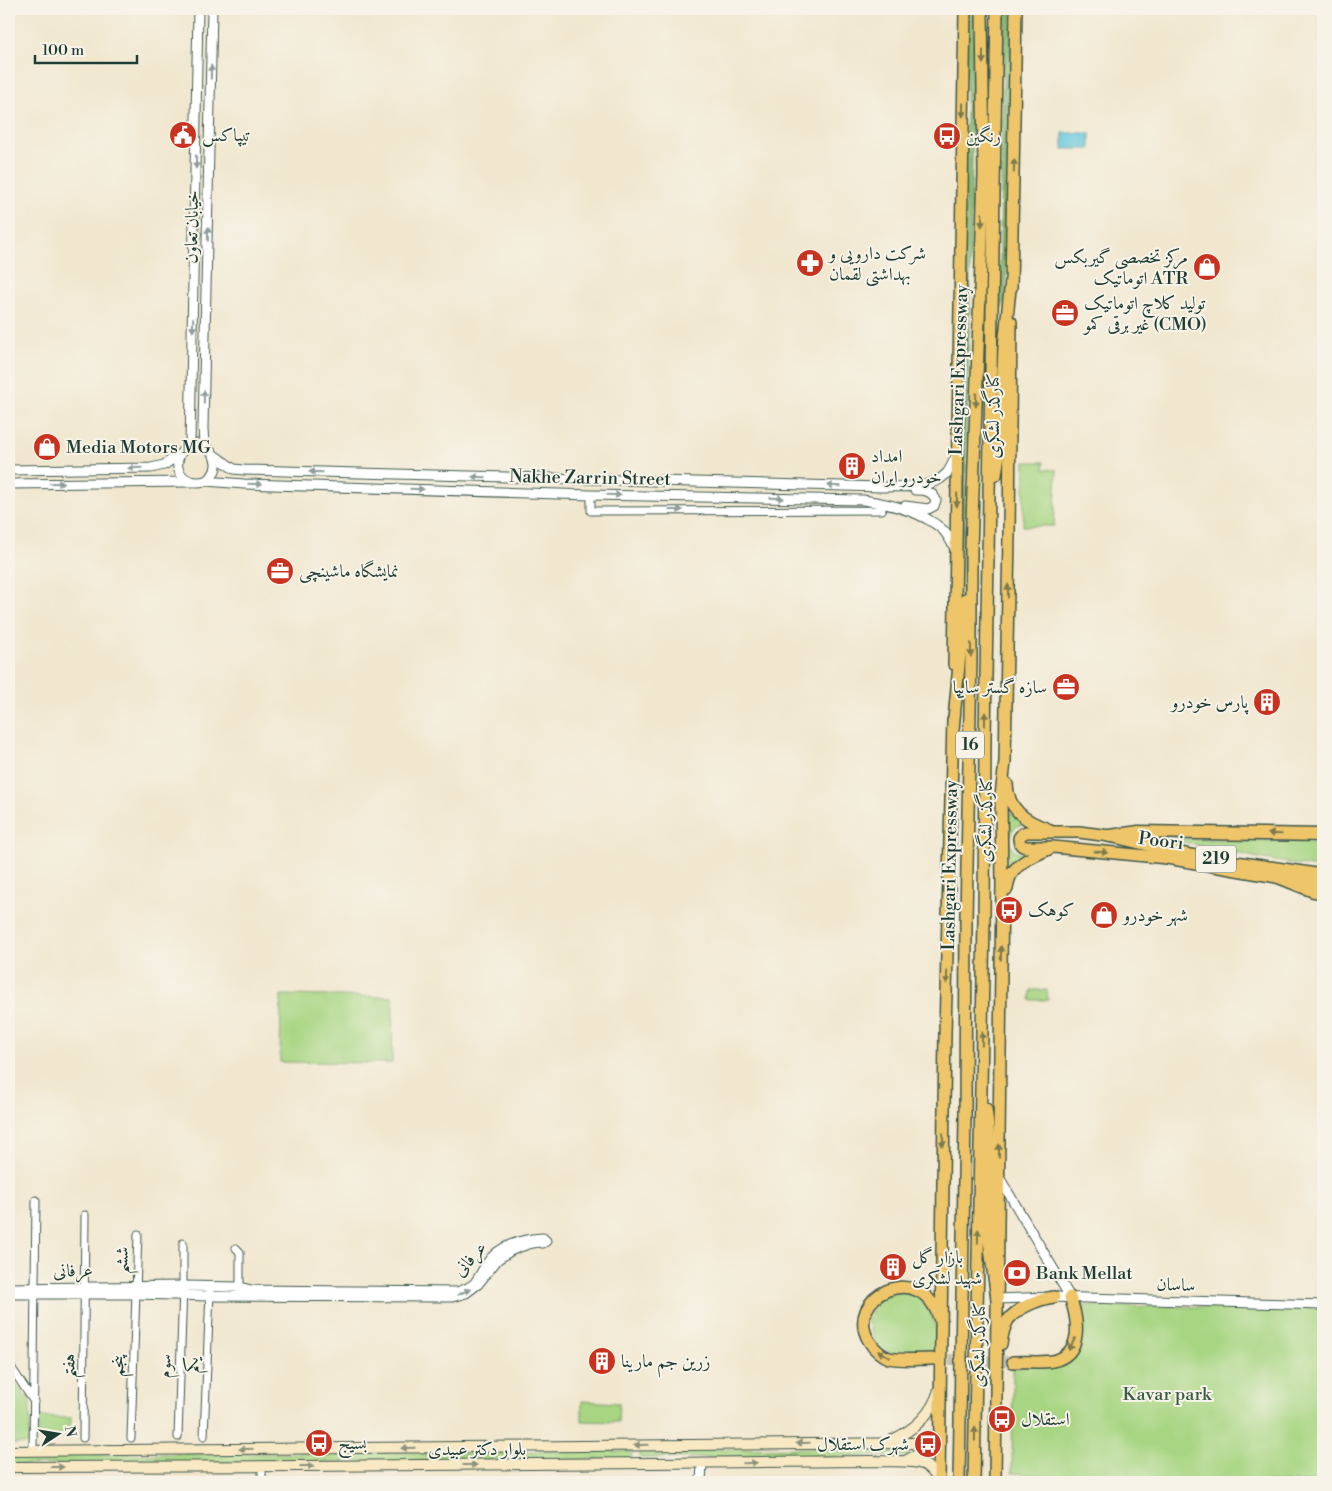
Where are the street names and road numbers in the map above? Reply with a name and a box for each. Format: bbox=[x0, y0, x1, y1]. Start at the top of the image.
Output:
street label: خیابان تعاون bbox=[180, 190, 204, 264]
street label: Lashgari Expressway bbox=[945, 284, 973, 456]
street label: کنارگذر لشگری bbox=[980, 373, 1005, 459]
street label: Nakhe Zarrin Street bbox=[509, 465, 672, 491]
road number: 16 bbox=[956, 732, 984, 758]
street label: کنارگذر لشگری bbox=[972, 777, 998, 863]
street label: Lashgari Expressway bbox=[937, 779, 963, 951]
street label: Poori bbox=[1137, 827, 1185, 855]
road number: 219 bbox=[1196, 846, 1236, 872]
street label: عرفانی bbox=[448, 1237, 493, 1282]
street label: ششم bbox=[110, 1246, 140, 1275]
street label: عرفانی bbox=[53, 1259, 93, 1284]
street label: ساسان bbox=[1156, 1273, 1196, 1297]
street label: کنارگذر لشگری bbox=[965, 1302, 991, 1388]
street label: هفتم bbox=[57, 1353, 87, 1379]
street label: سوم bbox=[153, 1353, 181, 1379]
street label: پنجم bbox=[106, 1354, 135, 1377]
street label: یکم bbox=[180, 1355, 209, 1374]
street label: بلوار دکتر عبیدی bbox=[428, 1438, 526, 1461]

